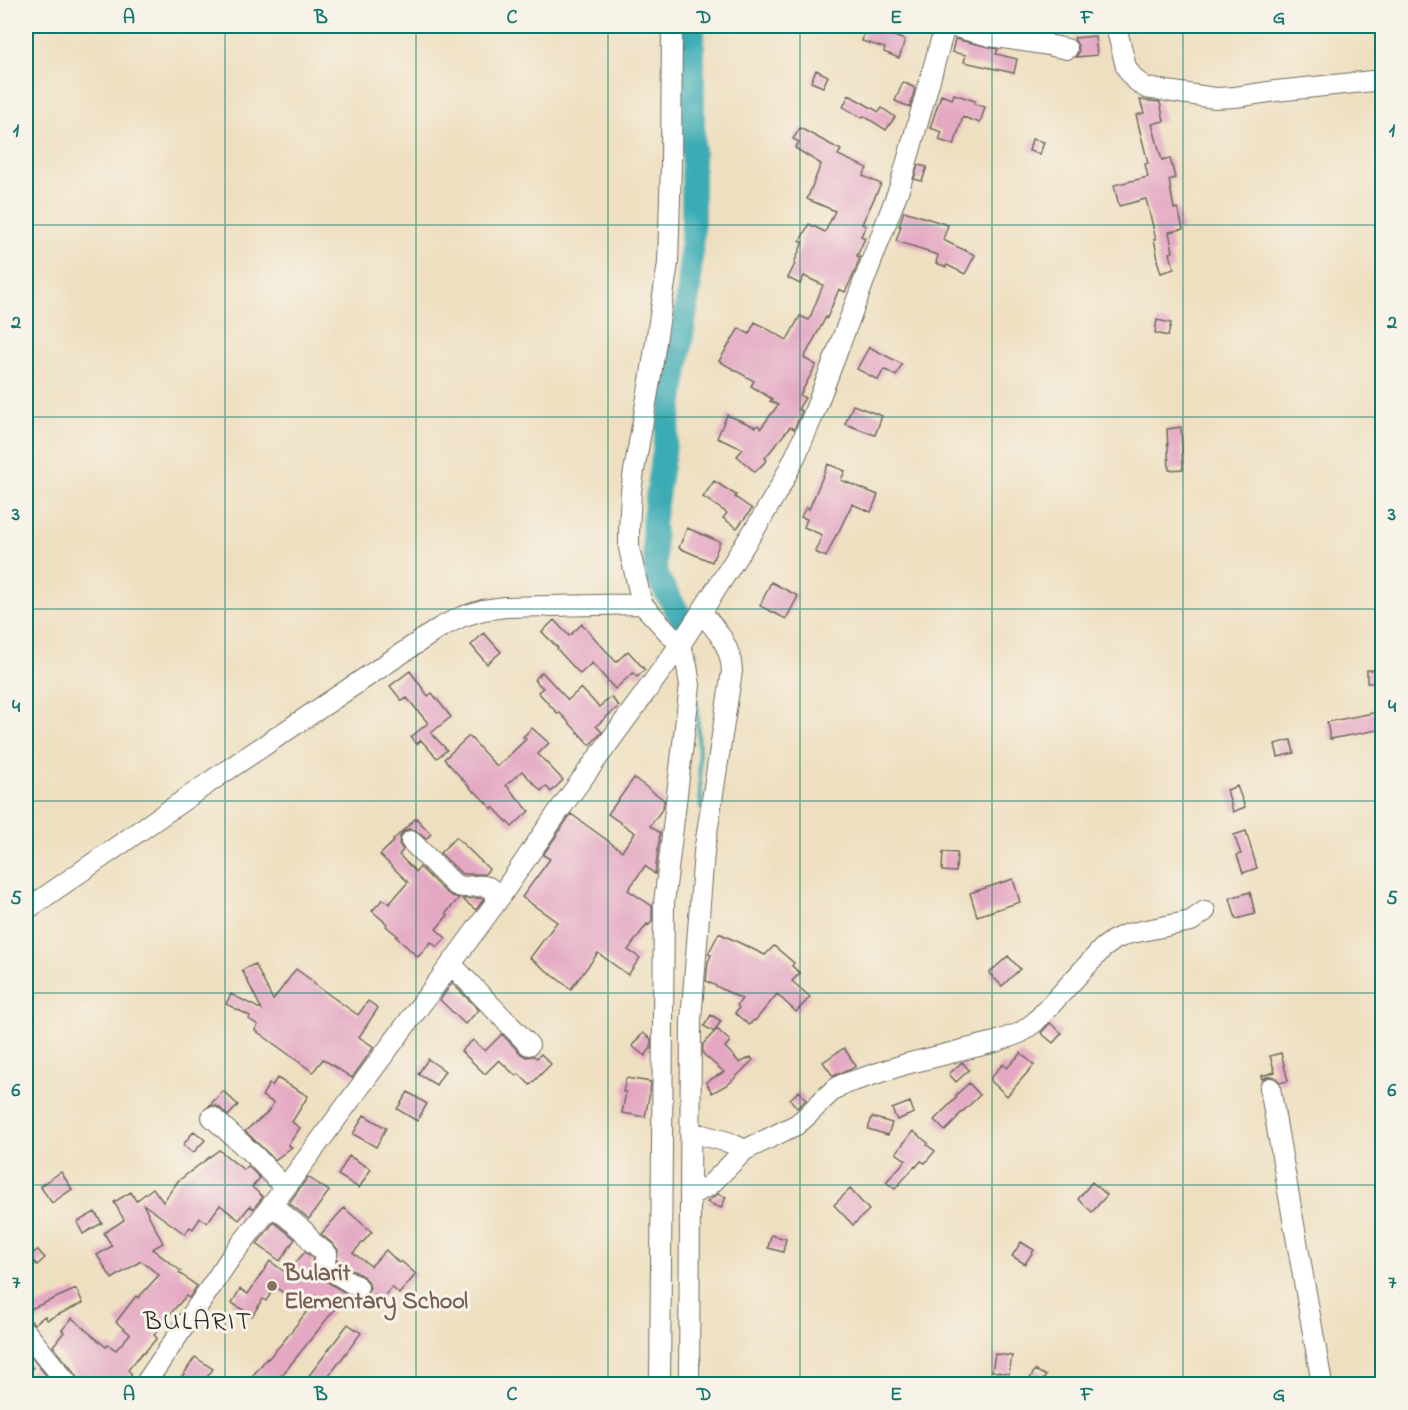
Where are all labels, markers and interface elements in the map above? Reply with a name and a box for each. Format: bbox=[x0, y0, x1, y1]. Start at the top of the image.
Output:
text: A bbox=[123, 4, 135, 33]
text: B bbox=[313, 4, 328, 33]
text: C bbox=[507, 4, 518, 33]
text: D bbox=[696, 4, 711, 33]
text: E bbox=[890, 4, 902, 33]
text: F bbox=[1080, 4, 1094, 33]
text: G bbox=[1273, 4, 1286, 33]
text: 1 bbox=[13, 117, 20, 146]
text: 1 bbox=[1389, 117, 1396, 146]
text: 2 bbox=[10, 309, 21, 338]
text: 2 bbox=[1386, 309, 1397, 338]
text: 3 bbox=[11, 501, 20, 530]
text: 3 bbox=[1387, 501, 1396, 530]
text: 4 bbox=[12, 693, 21, 722]
text: 4 bbox=[1388, 693, 1397, 722]
text: 5 bbox=[10, 885, 22, 914]
text: 5 bbox=[1386, 885, 1398, 914]
text: 6 bbox=[12, 1077, 21, 1106]
text: 6 bbox=[1388, 1077, 1397, 1106]
place label: Bularit Elementary School bbox=[283, 1257, 468, 1321]
text: 7 bbox=[12, 1269, 21, 1298]
text: 7 bbox=[1388, 1269, 1397, 1298]
marker: Bularit Elementary School bbox=[265, 1279, 279, 1293]
district label: BULARIT bbox=[142, 1303, 253, 1342]
text: A bbox=[123, 1381, 135, 1410]
text: B bbox=[313, 1381, 328, 1410]
text: C bbox=[507, 1381, 518, 1410]
text: D bbox=[696, 1381, 711, 1410]
text: E bbox=[890, 1381, 902, 1410]
text: F bbox=[1080, 1381, 1094, 1410]
text: G bbox=[1273, 1381, 1286, 1410]

